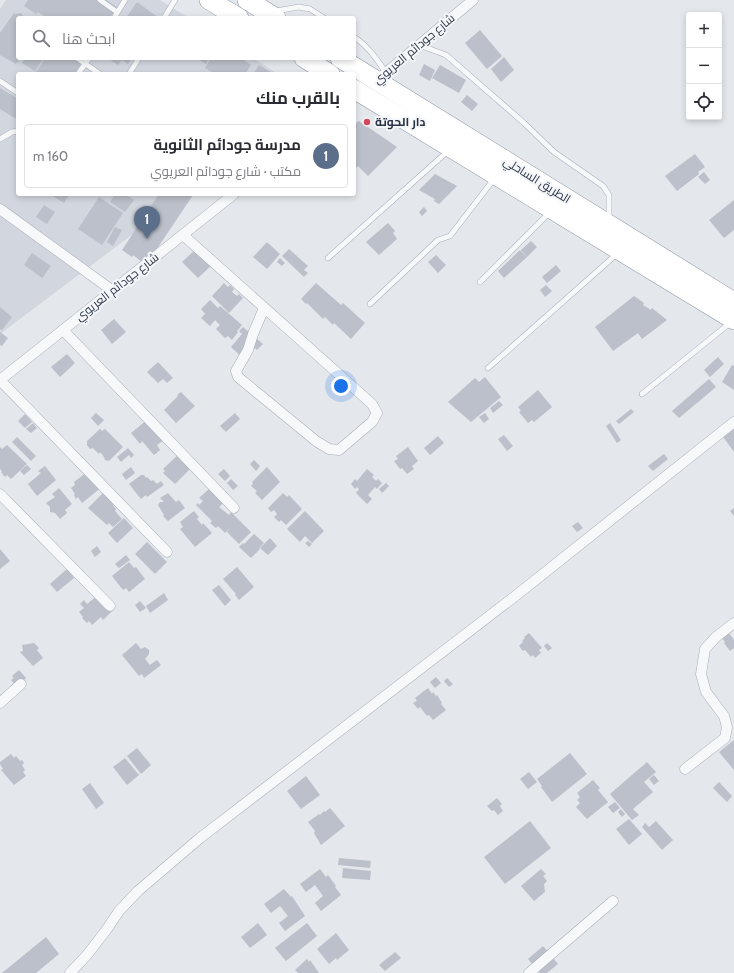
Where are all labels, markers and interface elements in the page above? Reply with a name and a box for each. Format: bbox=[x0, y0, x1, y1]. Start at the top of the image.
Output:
street label: شارع جودائم العريوي bbox=[370, 10, 460, 89]
map controls bbox=[686, 12, 722, 120]
button: + bbox=[686, 12, 722, 48]
search box bbox=[16, 16, 356, 60]
icon: search bbox=[30, 27, 52, 49]
text: ابحث هنا bbox=[62, 30, 116, 48]
button: − bbox=[686, 48, 722, 84]
button: locate bbox=[686, 84, 722, 120]
text: بالقرب منك bbox=[256, 88, 340, 108]
place label: دار الحوتة bbox=[375, 114, 426, 130]
marker: دار الحوتة bbox=[362, 117, 372, 127]
text: مدرسة جودائم الثانوية bbox=[154, 136, 301, 154]
text: 160 m bbox=[33, 148, 68, 164]
text: 1 bbox=[324, 148, 328, 164]
street label: الطريق الساحلي bbox=[499, 153, 574, 209]
text: مكتب · شارع جودائم العريوي bbox=[150, 163, 301, 179]
pin: 1 bbox=[134, 206, 160, 239]
street label: شارع جودائم العريوي bbox=[72, 249, 163, 326]
your location bbox=[331, 376, 351, 396]

